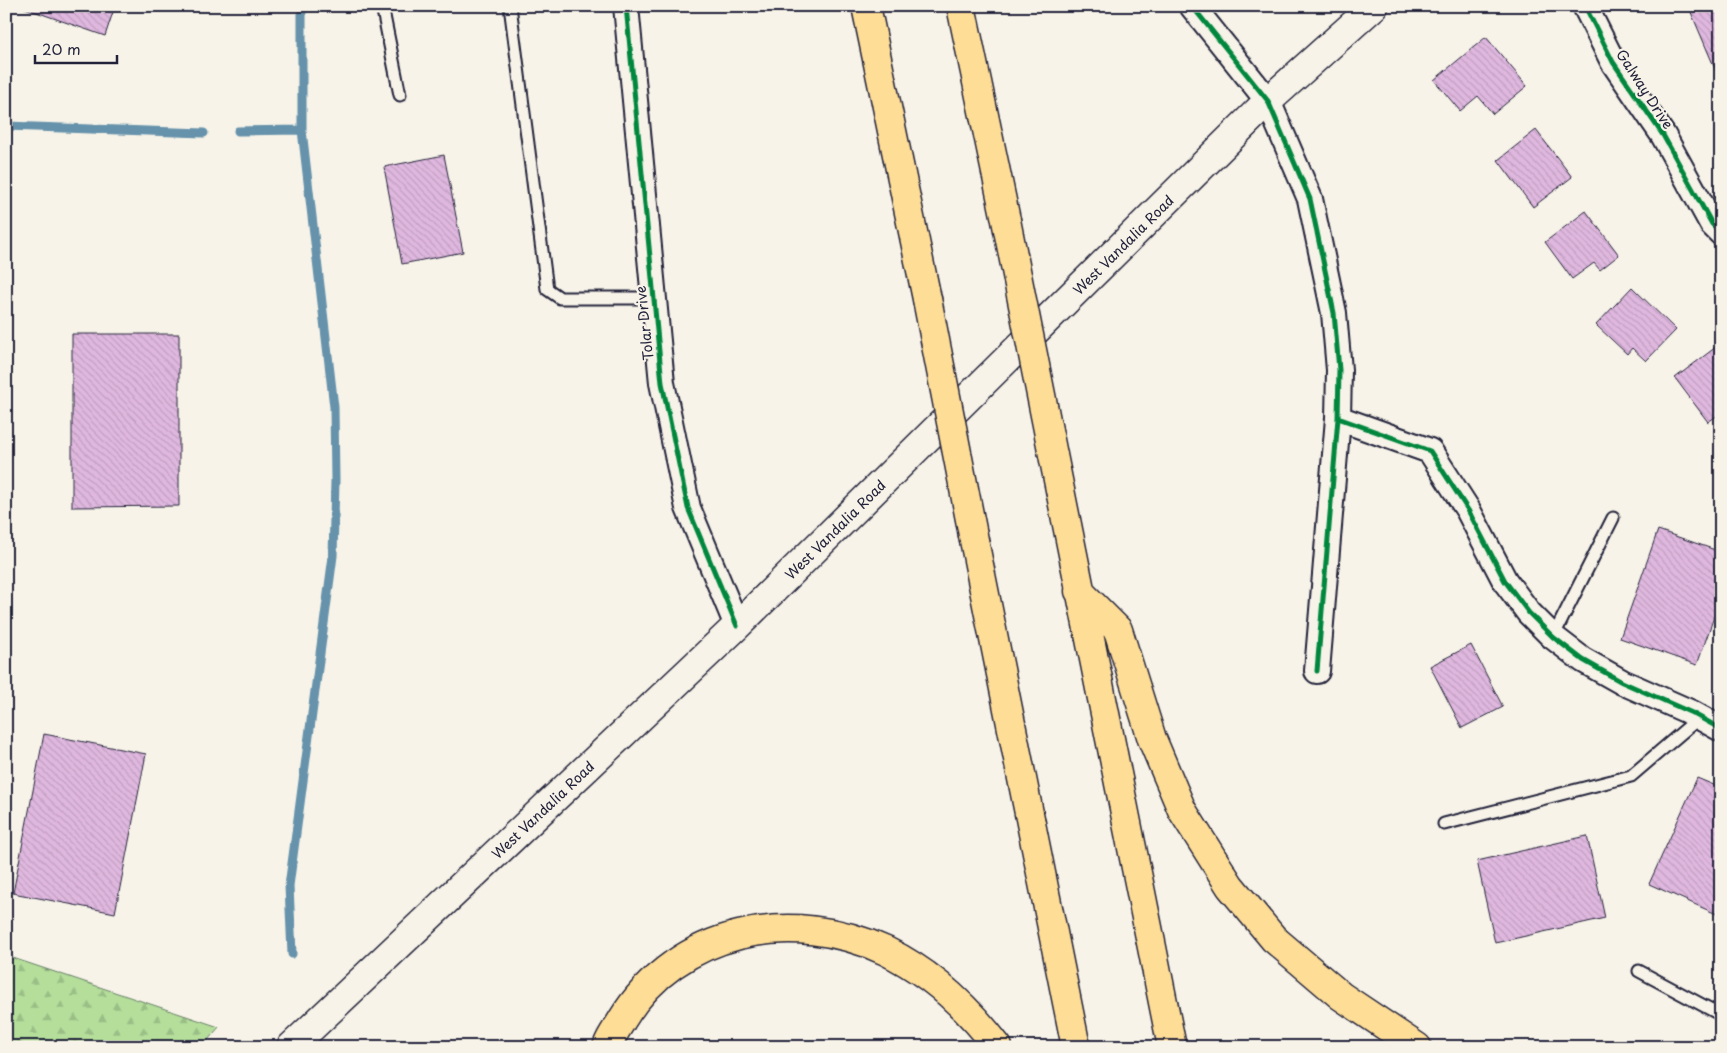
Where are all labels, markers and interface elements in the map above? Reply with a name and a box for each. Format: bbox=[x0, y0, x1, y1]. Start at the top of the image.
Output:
scale bar bbox=[35, 32, 118, 64]
text: 20 m bbox=[42, 37, 81, 60]
street label: Galway Drive bbox=[1611, 45, 1679, 133]
street label: West Vandalia Road bbox=[1068, 190, 1178, 299]
street label: Tolar Drive bbox=[630, 284, 658, 361]
street label: West Vandalia Road bbox=[780, 474, 890, 584]
street label: West Vandalia Road bbox=[487, 756, 599, 863]

